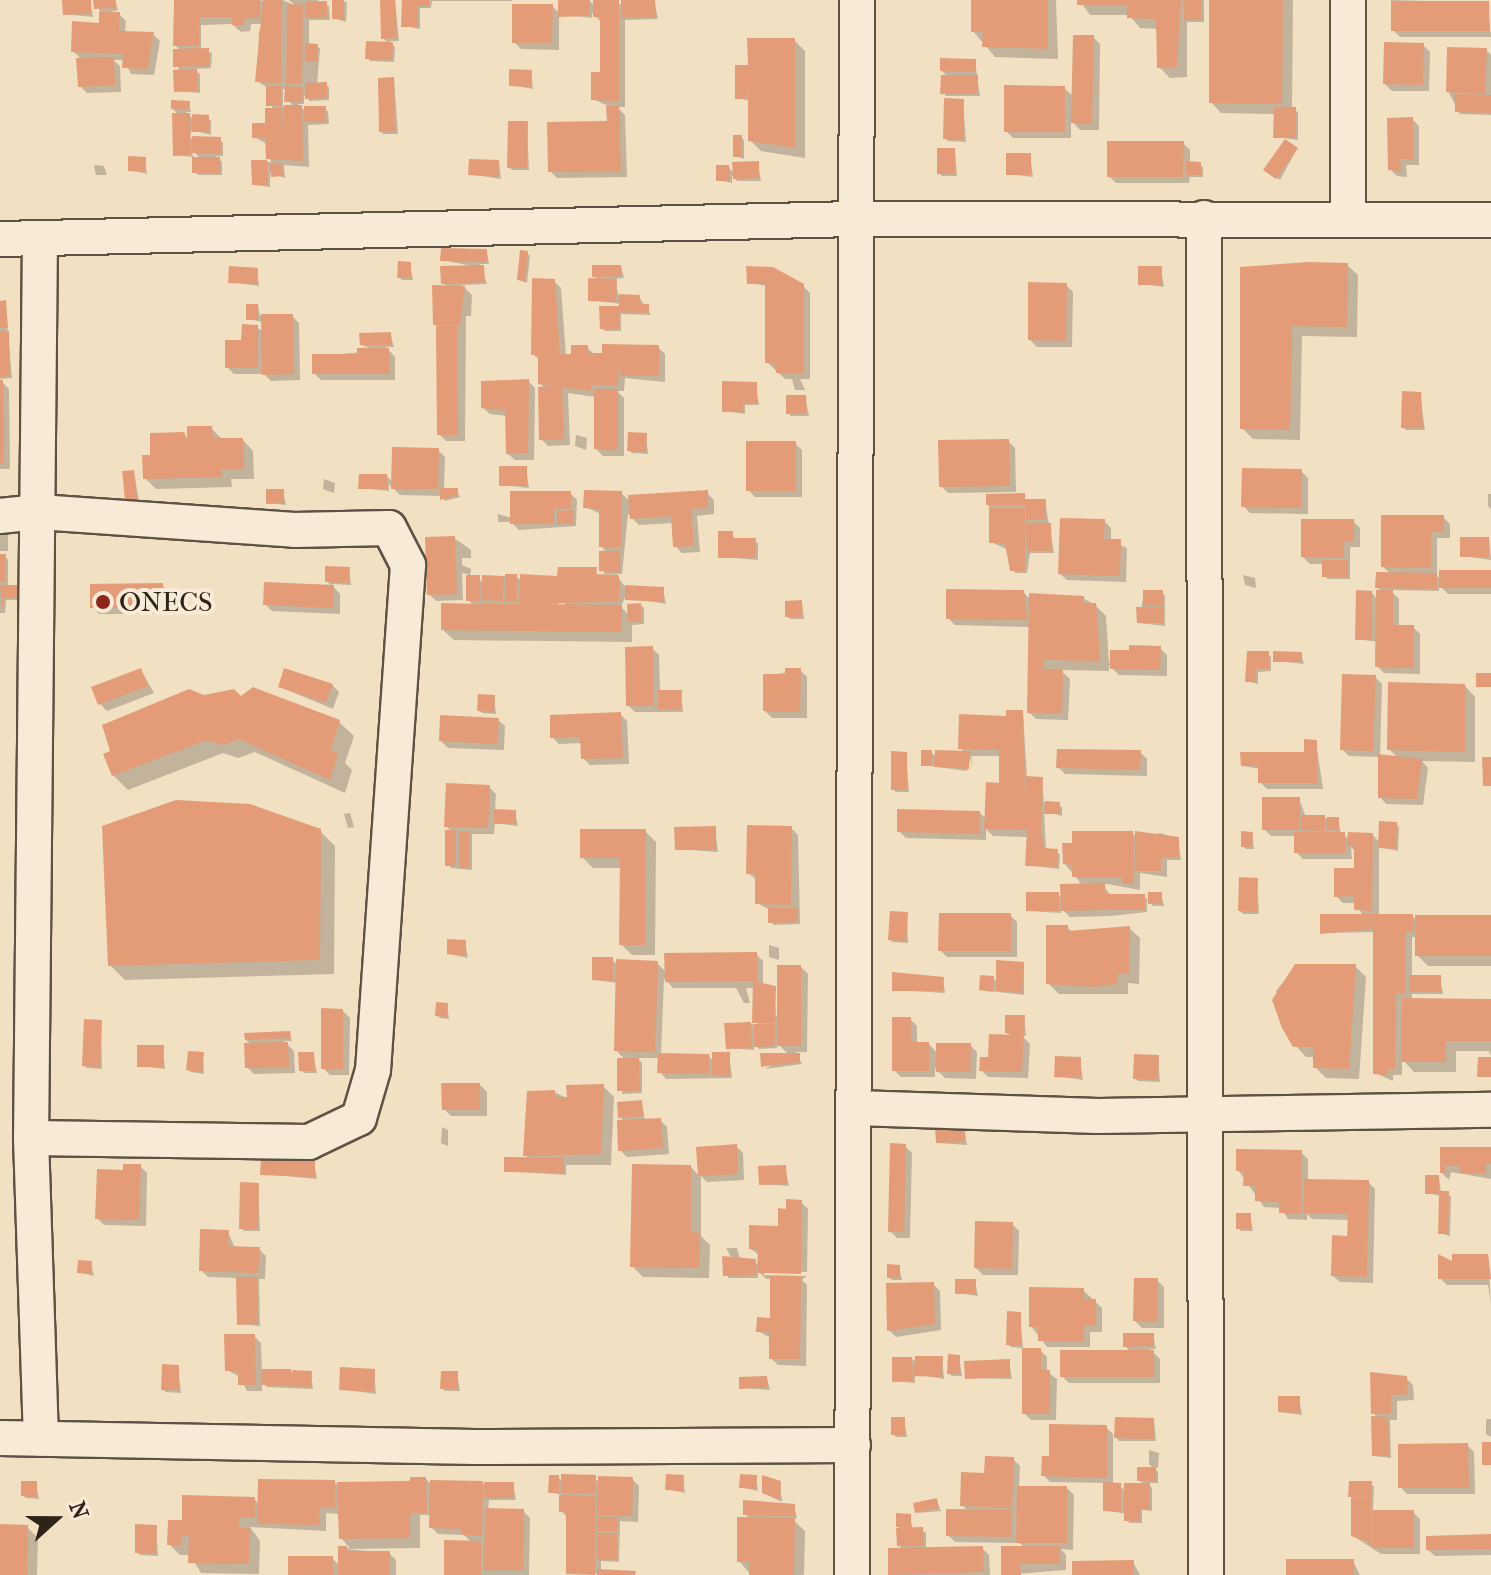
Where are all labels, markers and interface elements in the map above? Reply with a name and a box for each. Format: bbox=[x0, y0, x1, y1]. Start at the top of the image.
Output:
place label: ONECS bbox=[119, 585, 212, 619]
marker: ONECS bbox=[94, 593, 112, 611]
north arrow bbox=[16, 1479, 96, 1559]
text: N bbox=[63, 1498, 94, 1523]

